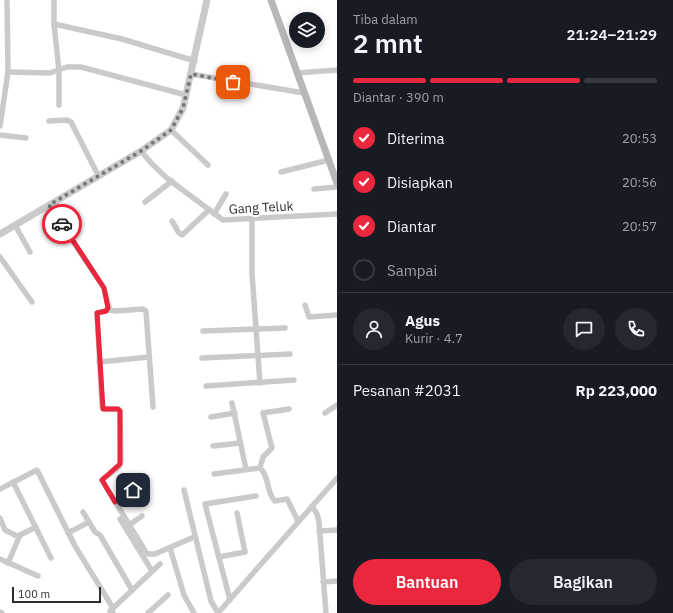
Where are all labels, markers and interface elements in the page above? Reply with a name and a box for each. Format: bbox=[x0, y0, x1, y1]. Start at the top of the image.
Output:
text: Tiba dalam bbox=[353, 11, 418, 28]
map controls bbox=[289, 12, 325, 48]
button: layers bbox=[289, 12, 325, 48]
text: 21:24–21:29 bbox=[567, 25, 657, 44]
text: 2 mnt bbox=[353, 26, 423, 60]
pin bbox=[216, 65, 250, 99]
icon: bag bbox=[222, 71, 244, 93]
text: Diantar · 390 m bbox=[353, 89, 444, 106]
icon: check bbox=[353, 127, 375, 149]
text: Diterima bbox=[387, 129, 445, 148]
text: 20:53 bbox=[622, 130, 657, 147]
icon: check bbox=[353, 171, 375, 193]
text: Disiapkan bbox=[387, 173, 453, 192]
text: 20:56 bbox=[622, 174, 657, 191]
street label: Gang Teluk bbox=[228, 197, 294, 218]
courier bbox=[42, 204, 82, 244]
icon: car bbox=[51, 213, 73, 235]
icon: check bbox=[353, 215, 375, 237]
text: Diantar bbox=[387, 217, 436, 236]
text: 20:57 bbox=[622, 218, 657, 235]
text: Sampai bbox=[387, 261, 437, 280]
button: person bbox=[353, 308, 395, 350]
button: chat bbox=[563, 308, 605, 350]
button: phone bbox=[615, 308, 657, 350]
text: Agus bbox=[405, 311, 440, 330]
text: Kurir · 4.7 bbox=[405, 330, 463, 347]
text: Pesanan #2031 bbox=[353, 381, 461, 400]
text: Rp 223,000 bbox=[576, 381, 657, 400]
pin bbox=[116, 473, 150, 507]
icon: home bbox=[122, 479, 144, 501]
button: Bantuan bbox=[353, 559, 501, 605]
button: Bagikan bbox=[509, 559, 657, 605]
scale bar bbox=[12, 585, 101, 604]
text: 100 m bbox=[18, 587, 50, 601]

